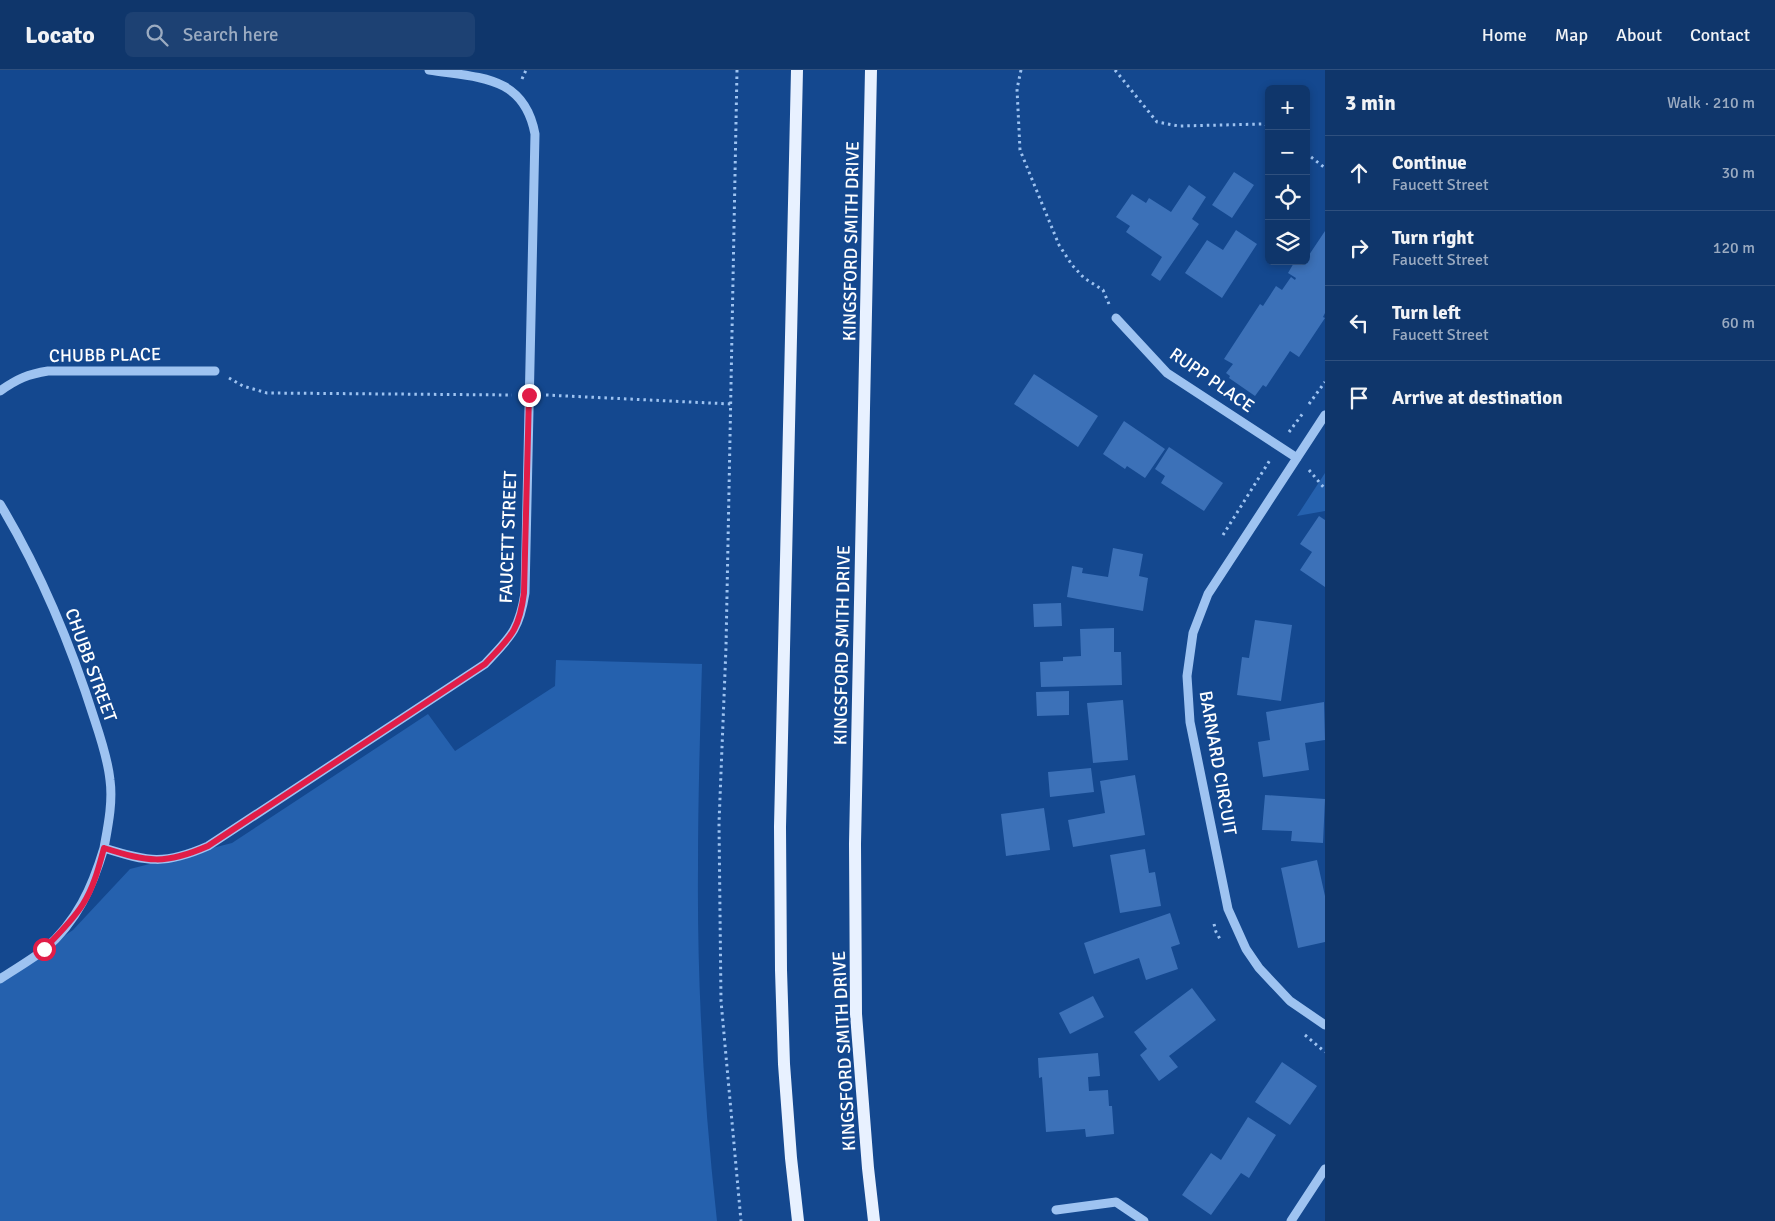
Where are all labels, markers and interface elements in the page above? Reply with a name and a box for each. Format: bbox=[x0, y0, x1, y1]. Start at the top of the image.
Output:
search box bbox=[125, 12, 475, 57]
text: Locato bbox=[25, 20, 95, 50]
icon: search bbox=[143, 21, 171, 49]
text: Search here bbox=[183, 23, 279, 47]
text: Home bbox=[1482, 24, 1527, 46]
text: Map bbox=[1555, 24, 1588, 46]
text: About bbox=[1616, 24, 1662, 46]
text: Contact bbox=[1690, 24, 1750, 46]
map controls bbox=[1265, 85, 1310, 265]
button: + bbox=[1265, 85, 1310, 130]
text: 3 min bbox=[1345, 90, 1396, 116]
text: Walk · 210 m bbox=[1667, 93, 1755, 113]
button: − bbox=[1265, 130, 1310, 175]
street label: KINGSFORD SMITH DRIVE bbox=[838, 141, 864, 341]
text: Continue bbox=[1392, 151, 1467, 175]
icon: ahead bbox=[1345, 159, 1373, 187]
text: 30 m bbox=[1721, 163, 1755, 183]
button: locate bbox=[1265, 175, 1310, 220]
text: Faucett Street bbox=[1392, 175, 1489, 195]
button: layers bbox=[1265, 220, 1310, 265]
text: Turn right bbox=[1392, 226, 1474, 250]
icon: right bbox=[1345, 234, 1373, 262]
text: 120 m bbox=[1713, 238, 1755, 258]
text: Faucett Street bbox=[1392, 250, 1489, 270]
text: Turn left bbox=[1392, 301, 1461, 325]
icon: left bbox=[1345, 309, 1373, 337]
text: 60 m bbox=[1721, 313, 1755, 333]
text: Faucett Street bbox=[1392, 325, 1489, 345]
street label: CHUBB PLACE bbox=[49, 343, 161, 367]
street label: RUPP PLACE bbox=[1165, 343, 1259, 417]
route end bbox=[518, 384, 541, 407]
icon: arrive bbox=[1345, 384, 1373, 412]
text: Arrive at destination bbox=[1392, 386, 1563, 410]
street label: FAUCETT STREET bbox=[495, 470, 521, 604]
street label: KINGSFORD SMITH DRIVE bbox=[829, 545, 855, 745]
street label: CHUBB STREET bbox=[60, 605, 122, 725]
street label: BARNARD CIRCUIT bbox=[1194, 689, 1242, 837]
route start bbox=[33, 938, 56, 961]
street label: KINGSFORD SMITH DRIVE bbox=[828, 950, 860, 1152]

